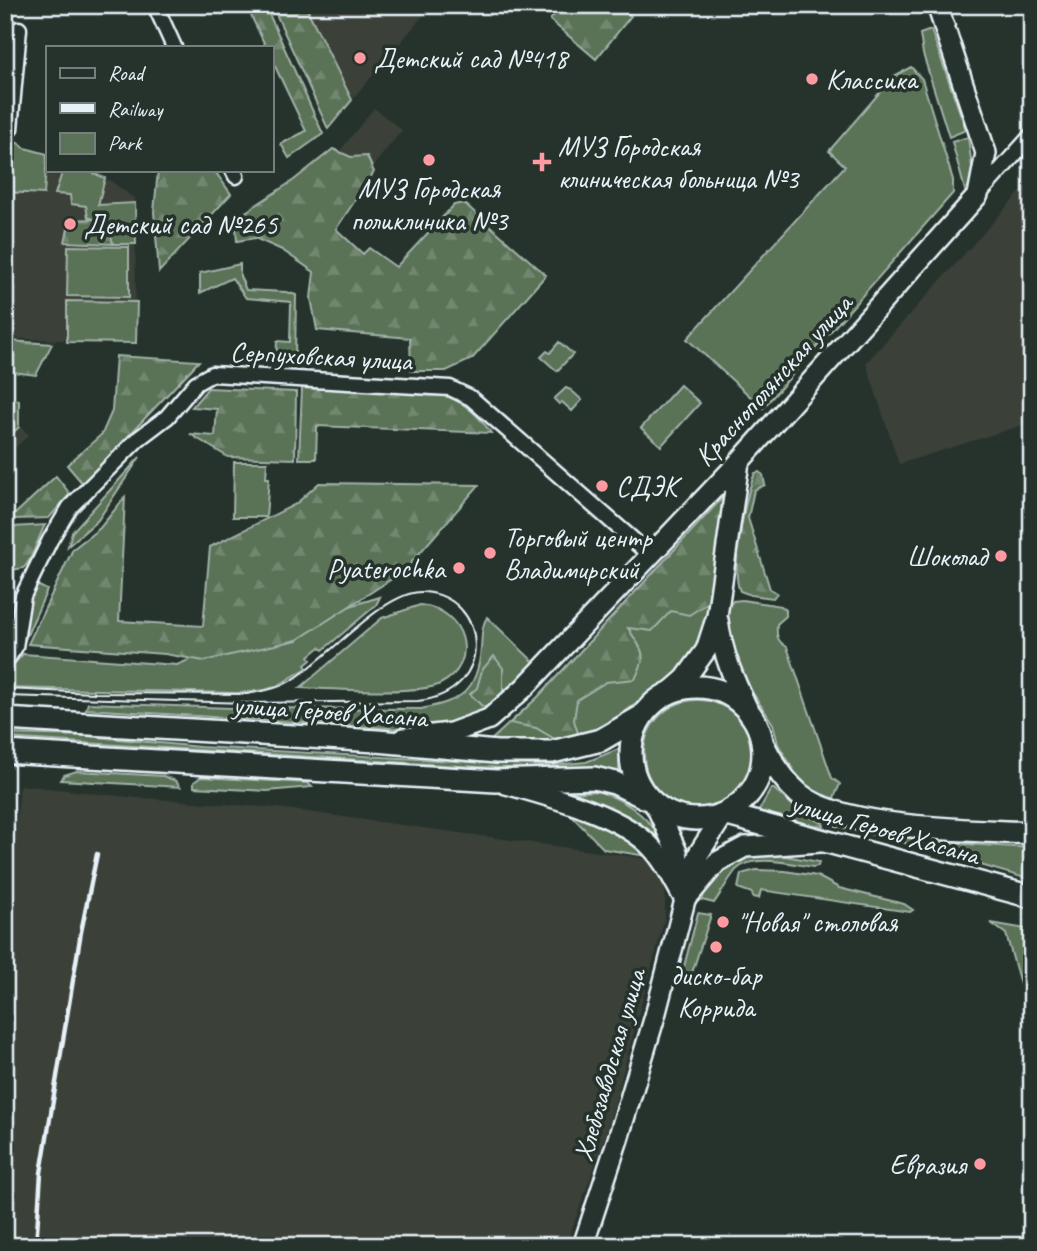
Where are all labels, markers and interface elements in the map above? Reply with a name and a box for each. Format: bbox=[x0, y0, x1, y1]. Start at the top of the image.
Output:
place label: Детский сад №418 bbox=[374, 41, 570, 76]
legend bbox=[46, 46, 273, 172]
marker: Детский сад №418 bbox=[352, 50, 368, 66]
text: Road bbox=[108, 60, 147, 86]
place label: Классика bbox=[826, 62, 919, 97]
marker: Классика bbox=[804, 71, 820, 87]
text: Railway bbox=[108, 96, 164, 122]
place label: МУЗ Городская клиническая больница №3 bbox=[558, 129, 801, 196]
text: Park bbox=[108, 130, 143, 156]
marker: МУЗ Городская поликлиника №3 bbox=[421, 152, 437, 168]
marker: МУЗ Городская клиническая больница №3 bbox=[532, 152, 552, 172]
place label: МУЗ Городская поликлиника №3 bbox=[351, 171, 510, 238]
place label: Детский сад №265 bbox=[84, 207, 279, 242]
marker: Детский сад №265 bbox=[62, 216, 78, 232]
street label: Краснополянская улица bbox=[687, 285, 861, 473]
street label: Серпуховская улица bbox=[229, 334, 414, 378]
place label: СДЭК bbox=[616, 469, 683, 504]
marker: СДЭК bbox=[594, 478, 610, 494]
place label: Торговый центр Владимирский bbox=[504, 520, 653, 587]
place label: Шоколад bbox=[907, 539, 990, 574]
marker: Торговый центр Владимирский bbox=[482, 545, 498, 561]
marker: Шоколад bbox=[993, 548, 1009, 564]
place label: Pyaterochka bbox=[327, 551, 447, 586]
marker: Pyaterochka bbox=[451, 560, 467, 576]
street label: улица Героев Хасана bbox=[230, 687, 431, 735]
street label: улица Героев Хасана bbox=[785, 785, 986, 873]
place label: "Новая" столовая bbox=[737, 905, 898, 940]
marker: "Новая" столовая bbox=[715, 914, 731, 930]
marker: диско-бар Коррида bbox=[708, 939, 724, 955]
place label: диско-бар Коррида bbox=[671, 958, 763, 1025]
street label: Хлебозаводская улица bbox=[565, 963, 654, 1165]
place label: Евразия bbox=[889, 1147, 968, 1182]
marker: Евразия bbox=[972, 1156, 988, 1172]

